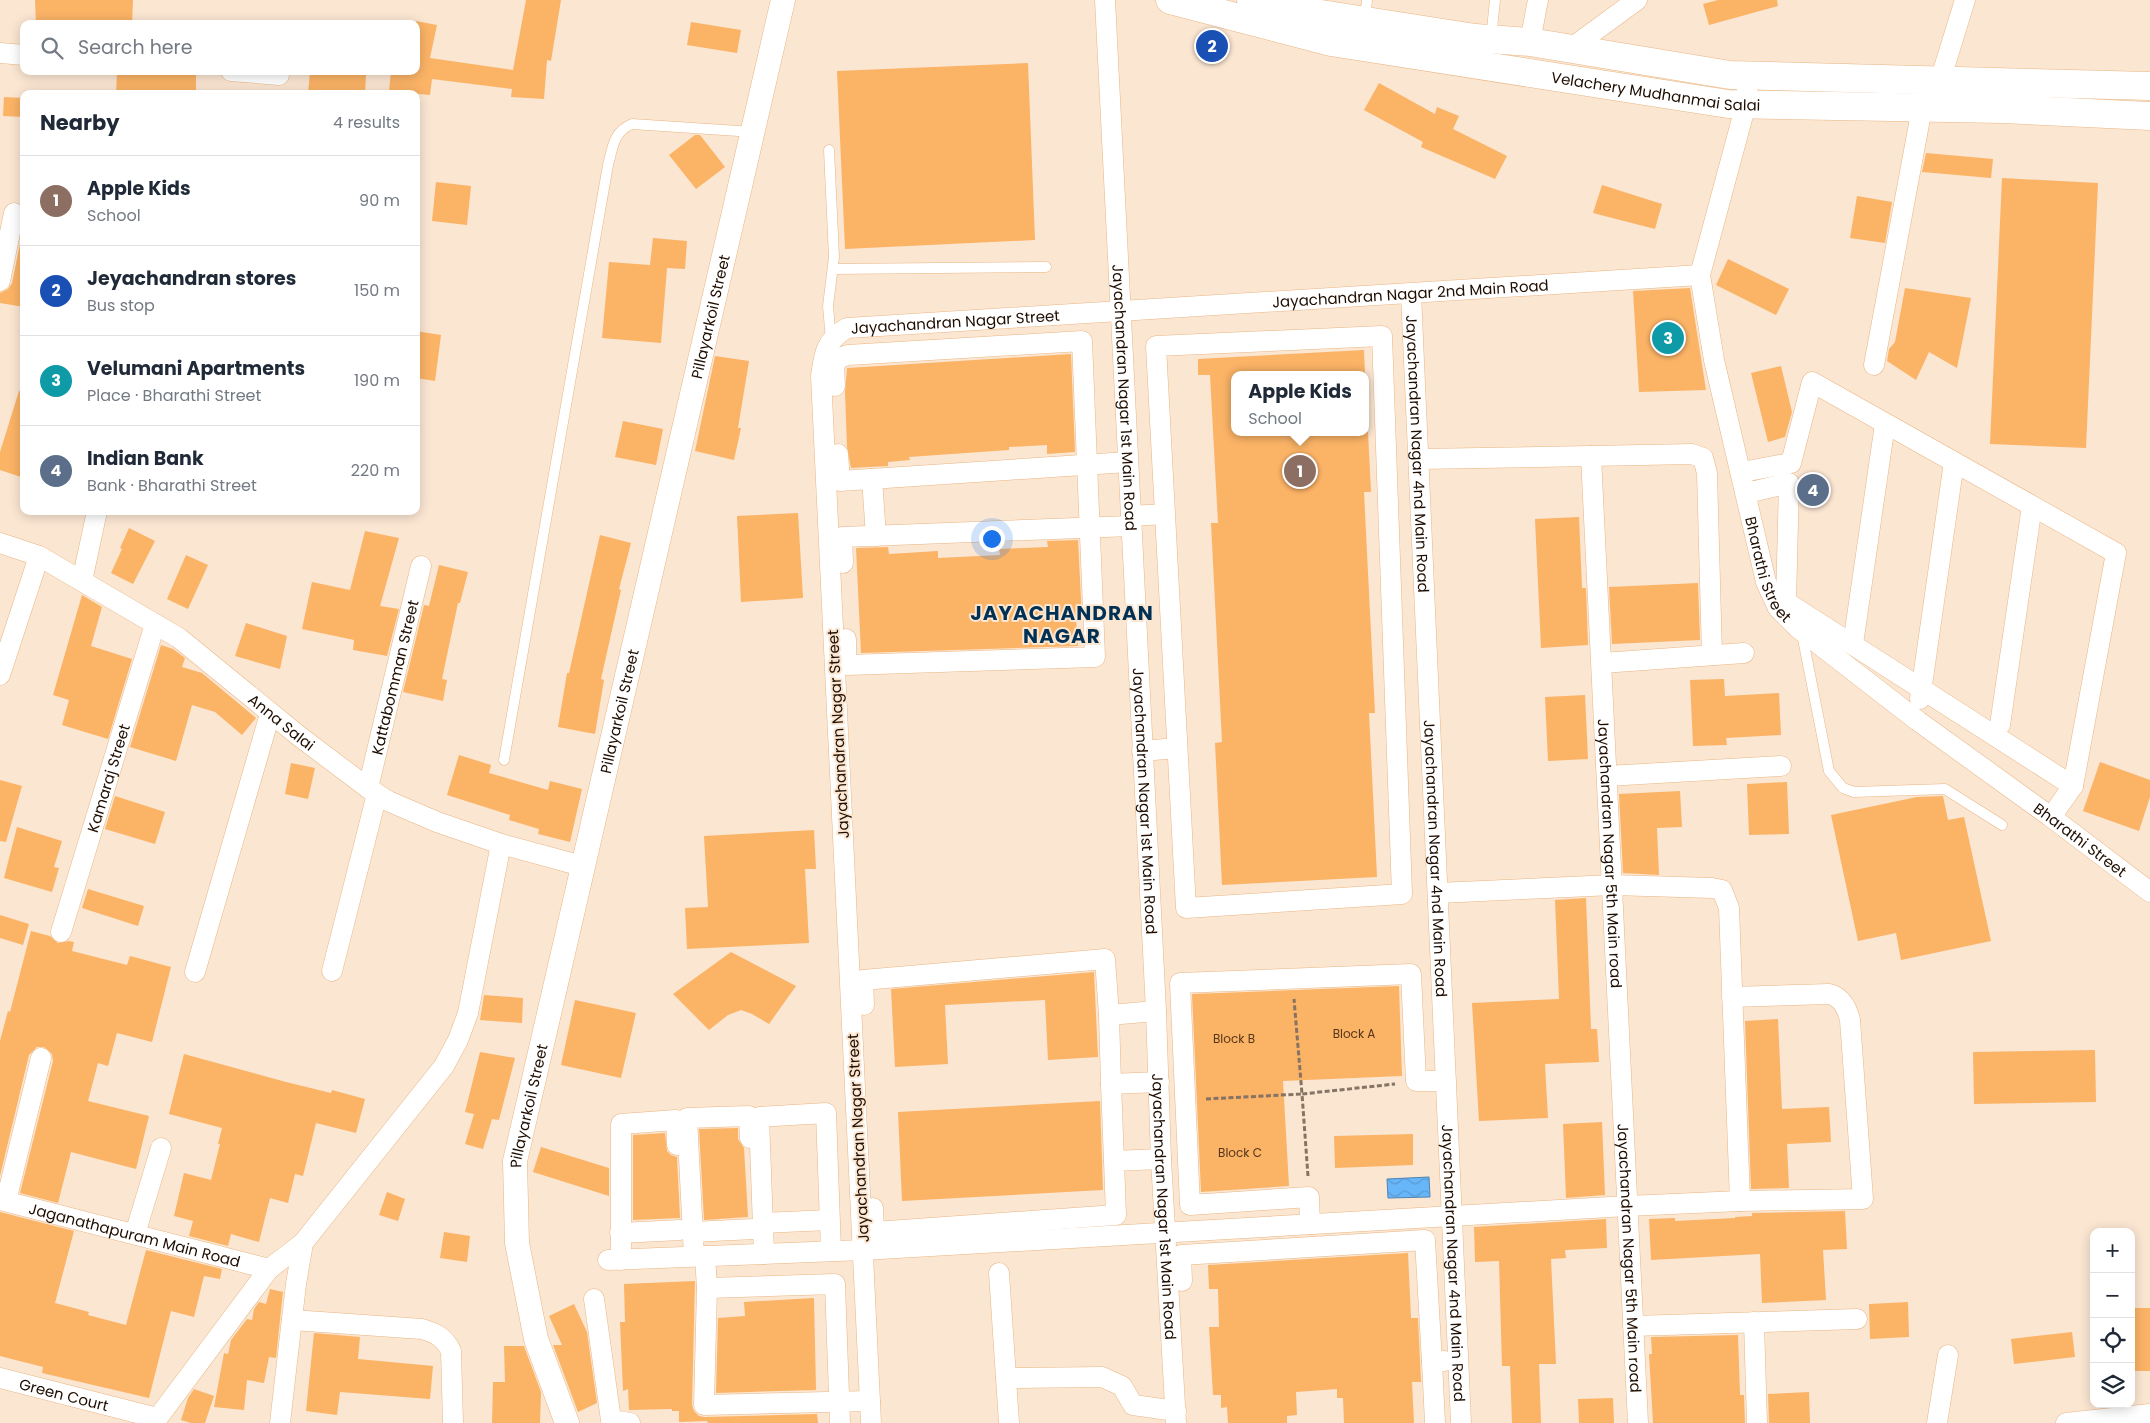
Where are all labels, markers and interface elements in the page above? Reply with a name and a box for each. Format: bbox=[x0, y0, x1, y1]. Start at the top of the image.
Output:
search box bbox=[20, 20, 420, 75]
pin: 2 bbox=[1196, 27, 1228, 65]
icon: search bbox=[38, 34, 66, 62]
text: Search here bbox=[78, 34, 192, 61]
street label: Velachery Mudhanmai Salai bbox=[1550, 66, 1761, 115]
text: Nearby bbox=[40, 108, 120, 137]
text: 4 results bbox=[333, 111, 400, 134]
text: Apple Kids bbox=[87, 175, 191, 202]
text: 1 bbox=[53, 189, 59, 212]
text: 90 m bbox=[359, 189, 400, 212]
text: School bbox=[87, 204, 141, 227]
street label: Pillayarkoil Street bbox=[685, 252, 734, 381]
street label: Jayachandran Nagar 1st Main Road bbox=[1108, 264, 1142, 531]
text: Jeyachandran stores bbox=[87, 265, 296, 292]
street label: Jayachandran Nagar 2nd Main Road bbox=[1271, 274, 1549, 312]
text: 2 bbox=[51, 279, 61, 302]
text: 150 m bbox=[354, 279, 400, 302]
text: Bus stop bbox=[87, 294, 155, 317]
street label: Jayachandran Nagar Street bbox=[850, 304, 1060, 338]
street label: Jayachandran Nagar 4nd Main Road bbox=[1401, 315, 1435, 593]
pin: 3 bbox=[1652, 319, 1684, 357]
text: Velumani Apartments bbox=[87, 355, 305, 382]
text: 3 bbox=[51, 369, 61, 392]
text: 190 m bbox=[354, 369, 400, 392]
popup bbox=[1231, 371, 1369, 436]
text: Apple Kids bbox=[1248, 378, 1352, 405]
text: Place · Bharathi Street bbox=[87, 384, 261, 407]
text: School bbox=[1248, 407, 1302, 430]
text: Indian Bank bbox=[87, 445, 204, 472]
pin: 1 bbox=[1284, 452, 1316, 490]
text: 4 bbox=[51, 459, 61, 482]
text: 220 m bbox=[351, 459, 400, 482]
pin: 4 bbox=[1797, 471, 1829, 509]
text: Bank · Bharathi Street bbox=[87, 474, 257, 497]
street label: Bharathi Street bbox=[1740, 514, 1797, 627]
your location bbox=[979, 526, 1005, 552]
street label: Kattabomman Street bbox=[366, 598, 423, 757]
district label: JAYACHANDRAN NAGAR bbox=[970, 599, 1154, 650]
street label: Jayachandran Nagar Street bbox=[822, 629, 854, 839]
street label: Pillayarkoil Street bbox=[594, 647, 643, 775]
street label: Jayachandran Nagar 1st Main Road bbox=[1128, 667, 1163, 935]
street label: Anna Salai bbox=[244, 688, 319, 755]
street label: Jayachandran Nagar 5th Main road bbox=[1593, 718, 1627, 989]
street label: Jayachandran Nagar 4nd Main Road bbox=[1419, 719, 1453, 998]
street label: Kamaraj Street bbox=[82, 721, 134, 835]
street label: Bharathi Street bbox=[2030, 797, 2131, 881]
house number: Block A bbox=[1333, 1025, 1375, 1042]
house number: Block B bbox=[1213, 1030, 1255, 1047]
street label: Jayachandran Nagar Street bbox=[842, 1033, 874, 1243]
street label: Pillayarkoil Street bbox=[504, 1042, 552, 1168]
street label: Jayachandran Nagar 1st Main Road bbox=[1148, 1073, 1182, 1340]
street label: Jayachandran Nagar 5th Main road bbox=[1613, 1123, 1647, 1393]
street label: Jayachandran Nagar 4nd Main Road bbox=[1437, 1124, 1471, 1402]
house number: Block C bbox=[1218, 1144, 1262, 1161]
street label: Jaganathapuram Main Road bbox=[27, 1197, 243, 1272]
map controls bbox=[2090, 1228, 2135, 1408]
button: + bbox=[2090, 1228, 2135, 1273]
button: − bbox=[2090, 1273, 2135, 1318]
button: locate bbox=[2090, 1318, 2135, 1363]
button: layers bbox=[2090, 1363, 2135, 1408]
street label: Green Court bbox=[17, 1373, 111, 1416]

